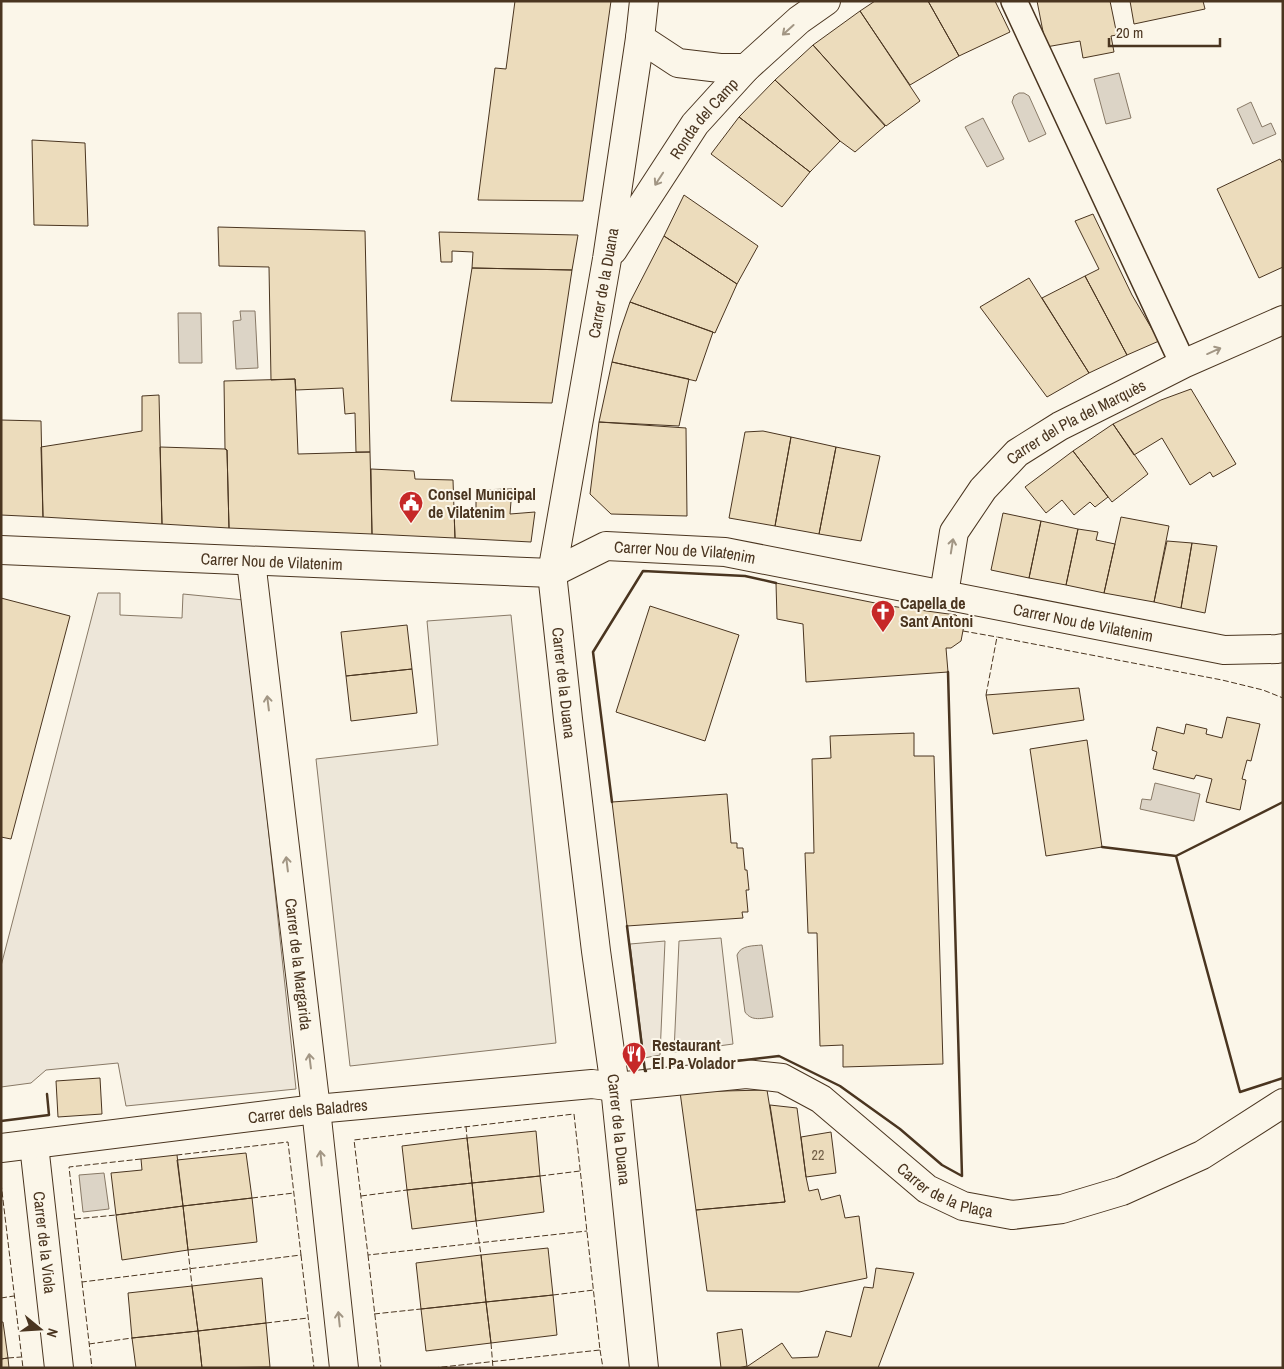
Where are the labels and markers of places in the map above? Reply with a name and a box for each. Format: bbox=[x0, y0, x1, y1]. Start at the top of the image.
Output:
place label: Consel Municipal de Vilatenim bbox=[428, 483, 536, 523]
public building icon: Consel Municipal de Vilatenim bbox=[398, 490, 424, 524]
place label: Capella de Sant Antoni bbox=[900, 592, 973, 632]
church icon: Capella de Sant Antoni bbox=[870, 599, 896, 633]
place label: Restaurant El Pa Volador bbox=[652, 1034, 737, 1074]
restaurant icon: Restaurant El Pa Volador bbox=[621, 1041, 647, 1075]

